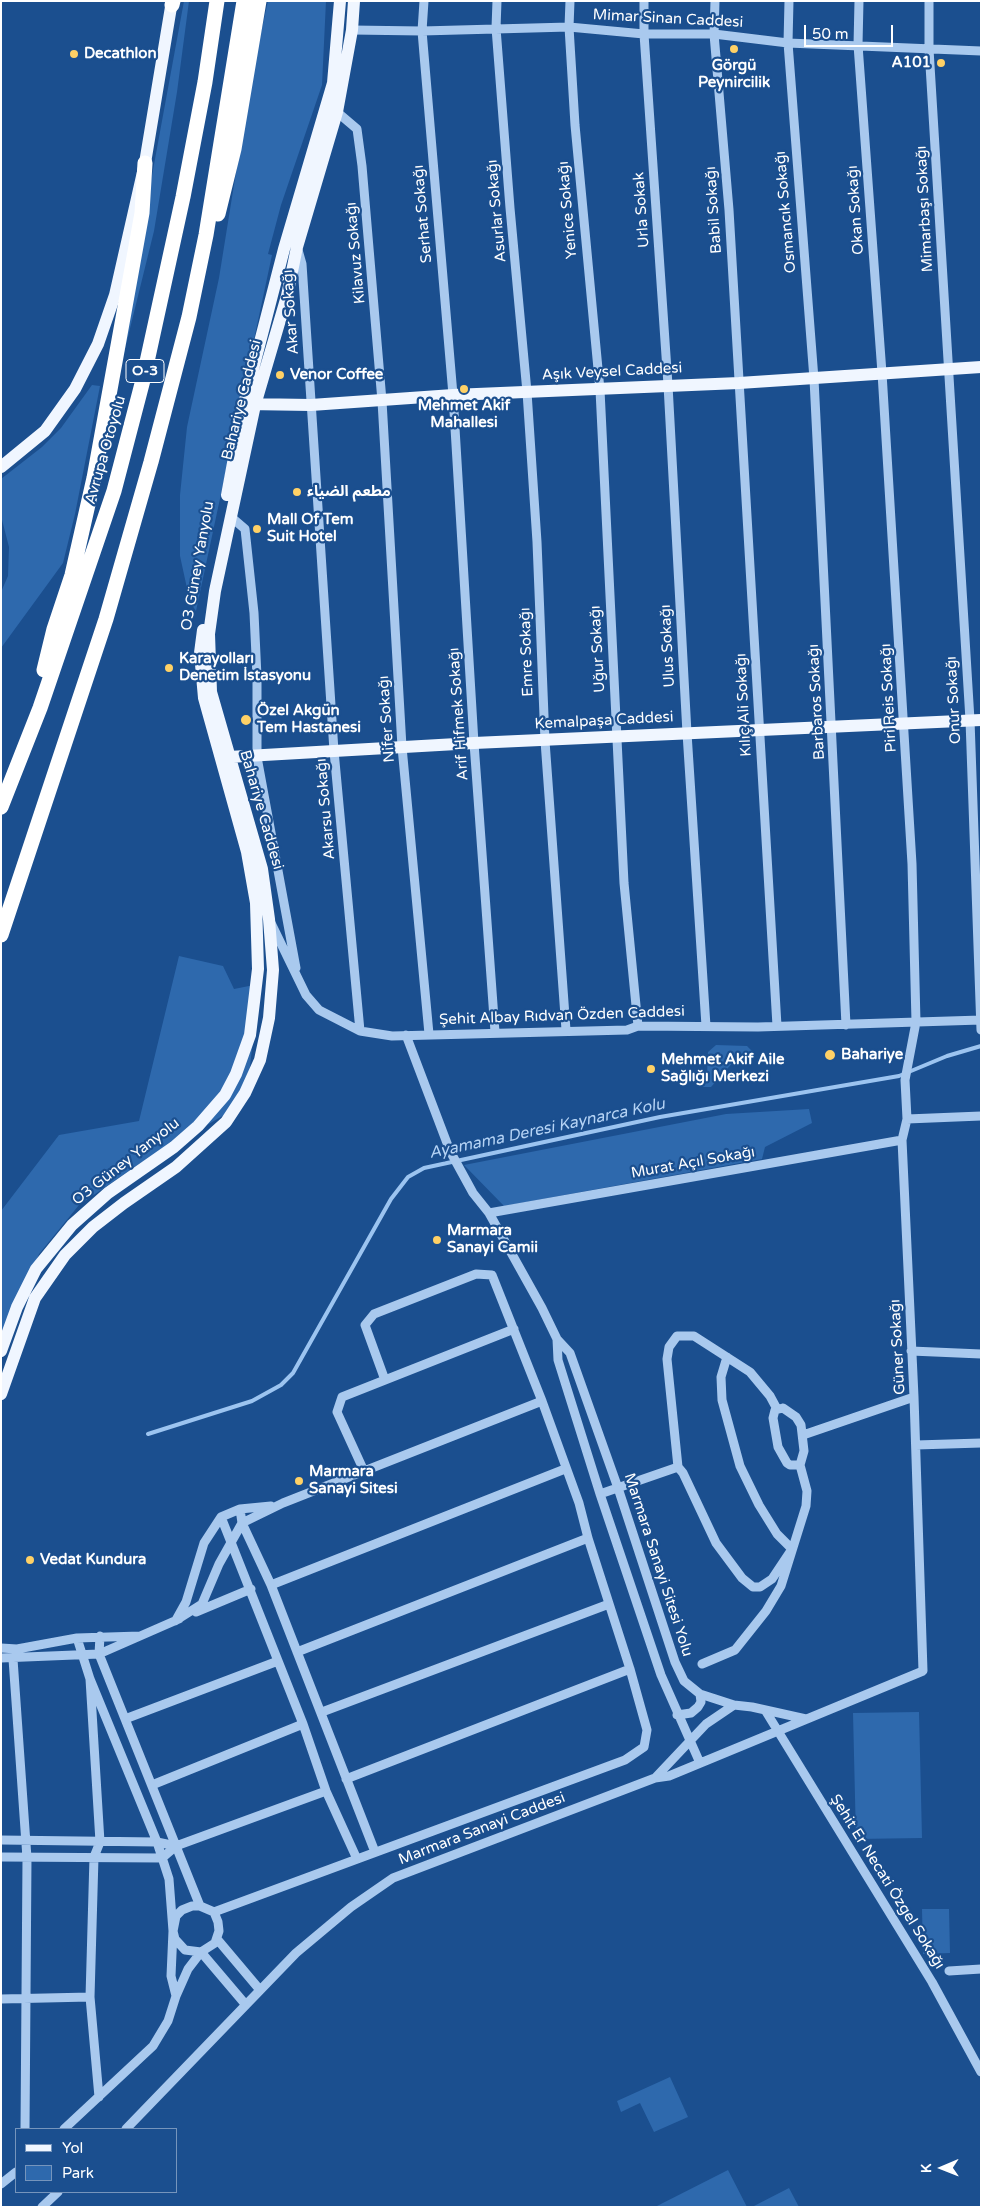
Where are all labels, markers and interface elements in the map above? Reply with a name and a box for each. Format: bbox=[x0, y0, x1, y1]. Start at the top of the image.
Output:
street label: Mimar Sinan Caddesi bbox=[592, 6, 744, 32]
scale bar bbox=[807, 15, 896, 47]
text: 50 m bbox=[812, 25, 849, 43]
marker: Görgü Peynircilik bbox=[728, 43, 740, 55]
place label: Decathlon bbox=[84, 45, 157, 63]
marker: Decathlon bbox=[68, 48, 80, 60]
place label: A101 bbox=[892, 54, 931, 72]
place label: Görgü Peynircilik bbox=[698, 57, 770, 92]
marker: A101 bbox=[935, 57, 947, 69]
street label: Mimarbaşı Sokağı bbox=[913, 145, 937, 273]
street label: Osmancık Sokağı bbox=[772, 150, 800, 274]
street label: Asurlar Sokağı bbox=[484, 159, 510, 263]
street label: Yenice Sokağı bbox=[555, 160, 581, 260]
street label: Serhat Sokağı bbox=[410, 164, 436, 264]
street label: Okan Sokağı bbox=[844, 165, 868, 255]
street label: Babil Sokağı bbox=[702, 166, 726, 254]
street label: Urla Sokak bbox=[630, 172, 654, 248]
street label: Kilavuz Sokağı bbox=[343, 201, 369, 305]
street label: Akar Sokağı bbox=[279, 269, 303, 355]
street label: Bahariye Caddesi bbox=[218, 338, 266, 462]
street label: Aşık Veysel Caddesi bbox=[541, 359, 683, 385]
road number: O-3 bbox=[126, 360, 164, 382]
place label: Venor Coffee bbox=[290, 366, 383, 384]
marker: Venor Coffee bbox=[274, 369, 286, 381]
marker: Mehmet Akif Mahallesi bbox=[458, 383, 470, 395]
street label: Avrupa Otoyolu bbox=[82, 394, 130, 506]
place label: Mehmet Akif Mahallesi bbox=[418, 397, 510, 432]
place label: مطعم الضياء bbox=[307, 483, 391, 501]
marker: مطعم الضياء bbox=[291, 486, 303, 498]
street label: O3 Güney Yanyolu bbox=[178, 500, 218, 632]
place label: Mall Of Tem Suit Hotel bbox=[267, 511, 354, 546]
marker: Mall Of Tem Suit Hotel bbox=[251, 523, 263, 535]
street label: Ulus Sokağı bbox=[657, 604, 679, 688]
street label: Uğur Sokağı bbox=[587, 605, 609, 693]
street label: Emre Sokağı bbox=[516, 607, 538, 697]
street label: Barbaros Sokağı bbox=[805, 643, 829, 761]
street label: Piri Reis Sokağı bbox=[877, 643, 901, 753]
street label: Arif Hifmek Sokağı bbox=[445, 647, 473, 781]
place label: Karayolları Denetim İstasyonu bbox=[179, 650, 311, 685]
street label: Kılıç Ali Sokağı bbox=[732, 653, 756, 757]
street label: Onur Sokağı bbox=[943, 656, 965, 744]
marker: Karayolları Denetim İstasyonu bbox=[163, 662, 175, 674]
street label: Nifer Sokağı bbox=[375, 675, 399, 763]
place label: Özel Akgün Tem Hastanesi bbox=[257, 702, 361, 737]
street label: Kemalpaşa Caddesi bbox=[534, 708, 674, 734]
marker: Özel Akgün Tem Hastanesi bbox=[239, 713, 253, 727]
street label: Bahariye Caddesi bbox=[235, 748, 287, 872]
street label: Akarsu Sokağı bbox=[313, 758, 339, 860]
street label: Şehit Albay Rıdvan Özden Caddesi bbox=[439, 1003, 685, 1029]
place label: Bahariye bbox=[841, 1046, 903, 1064]
marker: Bahariye bbox=[823, 1048, 837, 1062]
place label: Mehmet Akif Aile Sağlığı Merkezi bbox=[661, 1051, 784, 1086]
marker: Mehmet Akif Aile Sağlığı Merkezi bbox=[645, 1063, 657, 1075]
water label: Ayamama Deresi Kaynarca Kolu bbox=[427, 1095, 667, 1163]
street label: O3 Güney Yanyolu bbox=[69, 1115, 183, 1209]
street label: Murat Açıl Sokağı bbox=[630, 1143, 756, 1183]
place label: Marmara Sanayi Camii bbox=[447, 1222, 538, 1257]
marker: Marmara Sanayi Camii bbox=[431, 1234, 443, 1246]
street label: Güner Sokağı bbox=[887, 1299, 909, 1395]
place label: Marmara Sanayi Sitesi bbox=[309, 1463, 398, 1498]
street label: Marmara Sanayi Sitesi Yolu bbox=[620, 1471, 696, 1659]
marker: Marmara Sanayi Sitesi bbox=[293, 1475, 305, 1487]
place label: Vedat Kundura bbox=[40, 1551, 147, 1569]
marker: Vedat Kundura bbox=[24, 1554, 36, 1566]
street label: Marmara Sanayi Caddesi bbox=[396, 1789, 568, 1869]
street label: Şehit Er Necati Özgel Sokağı bbox=[826, 1791, 948, 1973]
legend bbox=[15, 2128, 178, 2193]
text: Yol bbox=[62, 2139, 83, 2157]
north arrow bbox=[917, 2143, 967, 2193]
text: K bbox=[918, 2163, 935, 2173]
text: Park bbox=[62, 2164, 94, 2182]

